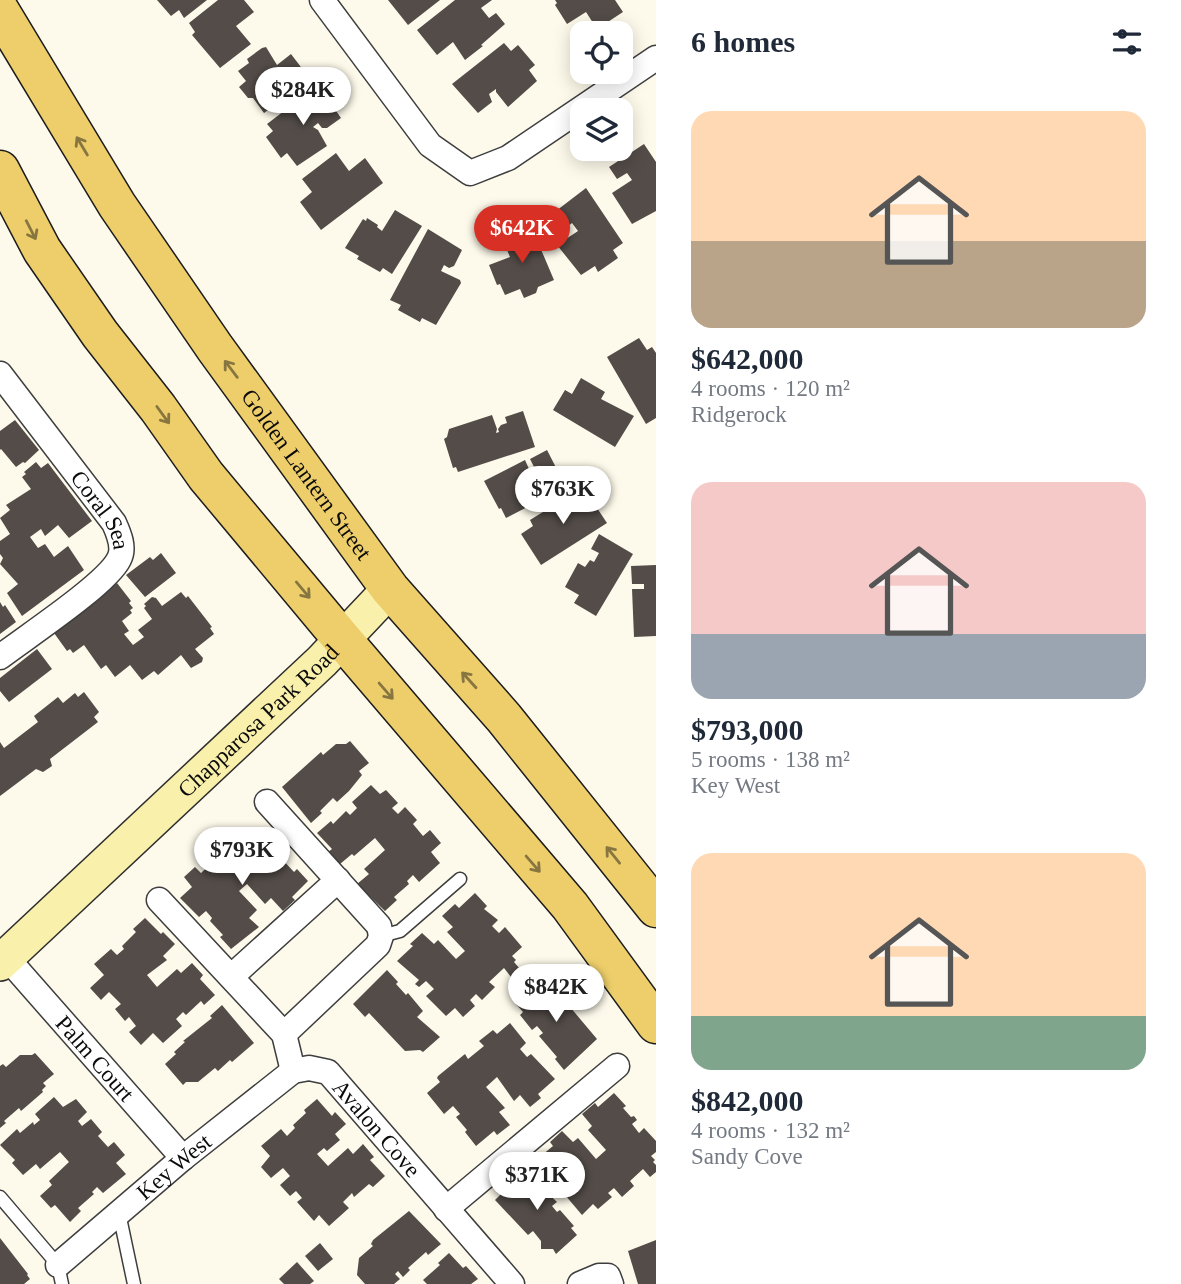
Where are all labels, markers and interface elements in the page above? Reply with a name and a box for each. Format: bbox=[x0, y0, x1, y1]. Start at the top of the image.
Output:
map controls bbox=[570, 21, 633, 161]
button: locate bbox=[570, 21, 633, 84]
icon: filters bbox=[1108, 23, 1146, 61]
text: 6 homes bbox=[691, 25, 795, 58]
pin: $284K bbox=[254, 68, 352, 127]
text: $284K bbox=[271, 77, 335, 102]
button: layers bbox=[570, 98, 633, 161]
one-way arrow bbox=[74, 137, 88, 157]
icon: home bbox=[856, 157, 982, 283]
pin: $642K bbox=[473, 205, 571, 265]
text: $642K bbox=[490, 215, 554, 240]
one-way arrow bbox=[25, 220, 39, 240]
text: $642,000 bbox=[691, 342, 804, 375]
one-way arrow bbox=[223, 361, 238, 379]
text: 4 rooms · 120 m² bbox=[691, 376, 850, 401]
street label: Golden Lantern Street bbox=[236, 385, 377, 565]
text: Ridgerock bbox=[691, 402, 787, 427]
one-way arrow bbox=[156, 405, 171, 424]
street label: Coral Sea bbox=[66, 466, 134, 551]
pin: $763K bbox=[514, 466, 612, 526]
text: $763K bbox=[531, 476, 595, 501]
icon: home bbox=[856, 528, 982, 654]
one-way arrow bbox=[295, 581, 311, 599]
street label: Chapparosa Park Road bbox=[173, 639, 344, 802]
one-way arrow bbox=[461, 671, 477, 689]
one-way arrow bbox=[378, 682, 394, 700]
text: $793,000 bbox=[691, 713, 804, 746]
text: 5 rooms · 138 m² bbox=[691, 747, 850, 772]
text: Key West bbox=[691, 773, 780, 798]
pin: $793K bbox=[193, 828, 291, 887]
text: $793K bbox=[210, 837, 274, 862]
one-way arrow bbox=[605, 847, 621, 865]
one-way arrow bbox=[525, 855, 541, 873]
icon: home bbox=[856, 899, 982, 1025]
pin: $842K bbox=[507, 964, 605, 1024]
text: $842K bbox=[524, 974, 588, 999]
street label: Palm Court bbox=[51, 1011, 139, 1107]
street label: Avalon Cove bbox=[328, 1075, 425, 1182]
text: $842,000 bbox=[691, 1084, 804, 1117]
text: 4 rooms · 132 m² bbox=[691, 1118, 850, 1143]
street label: Key West bbox=[132, 1128, 217, 1205]
text: Sandy Cove bbox=[691, 1144, 803, 1169]
pin: $371K bbox=[488, 1152, 586, 1212]
text: $371K bbox=[505, 1162, 569, 1187]

